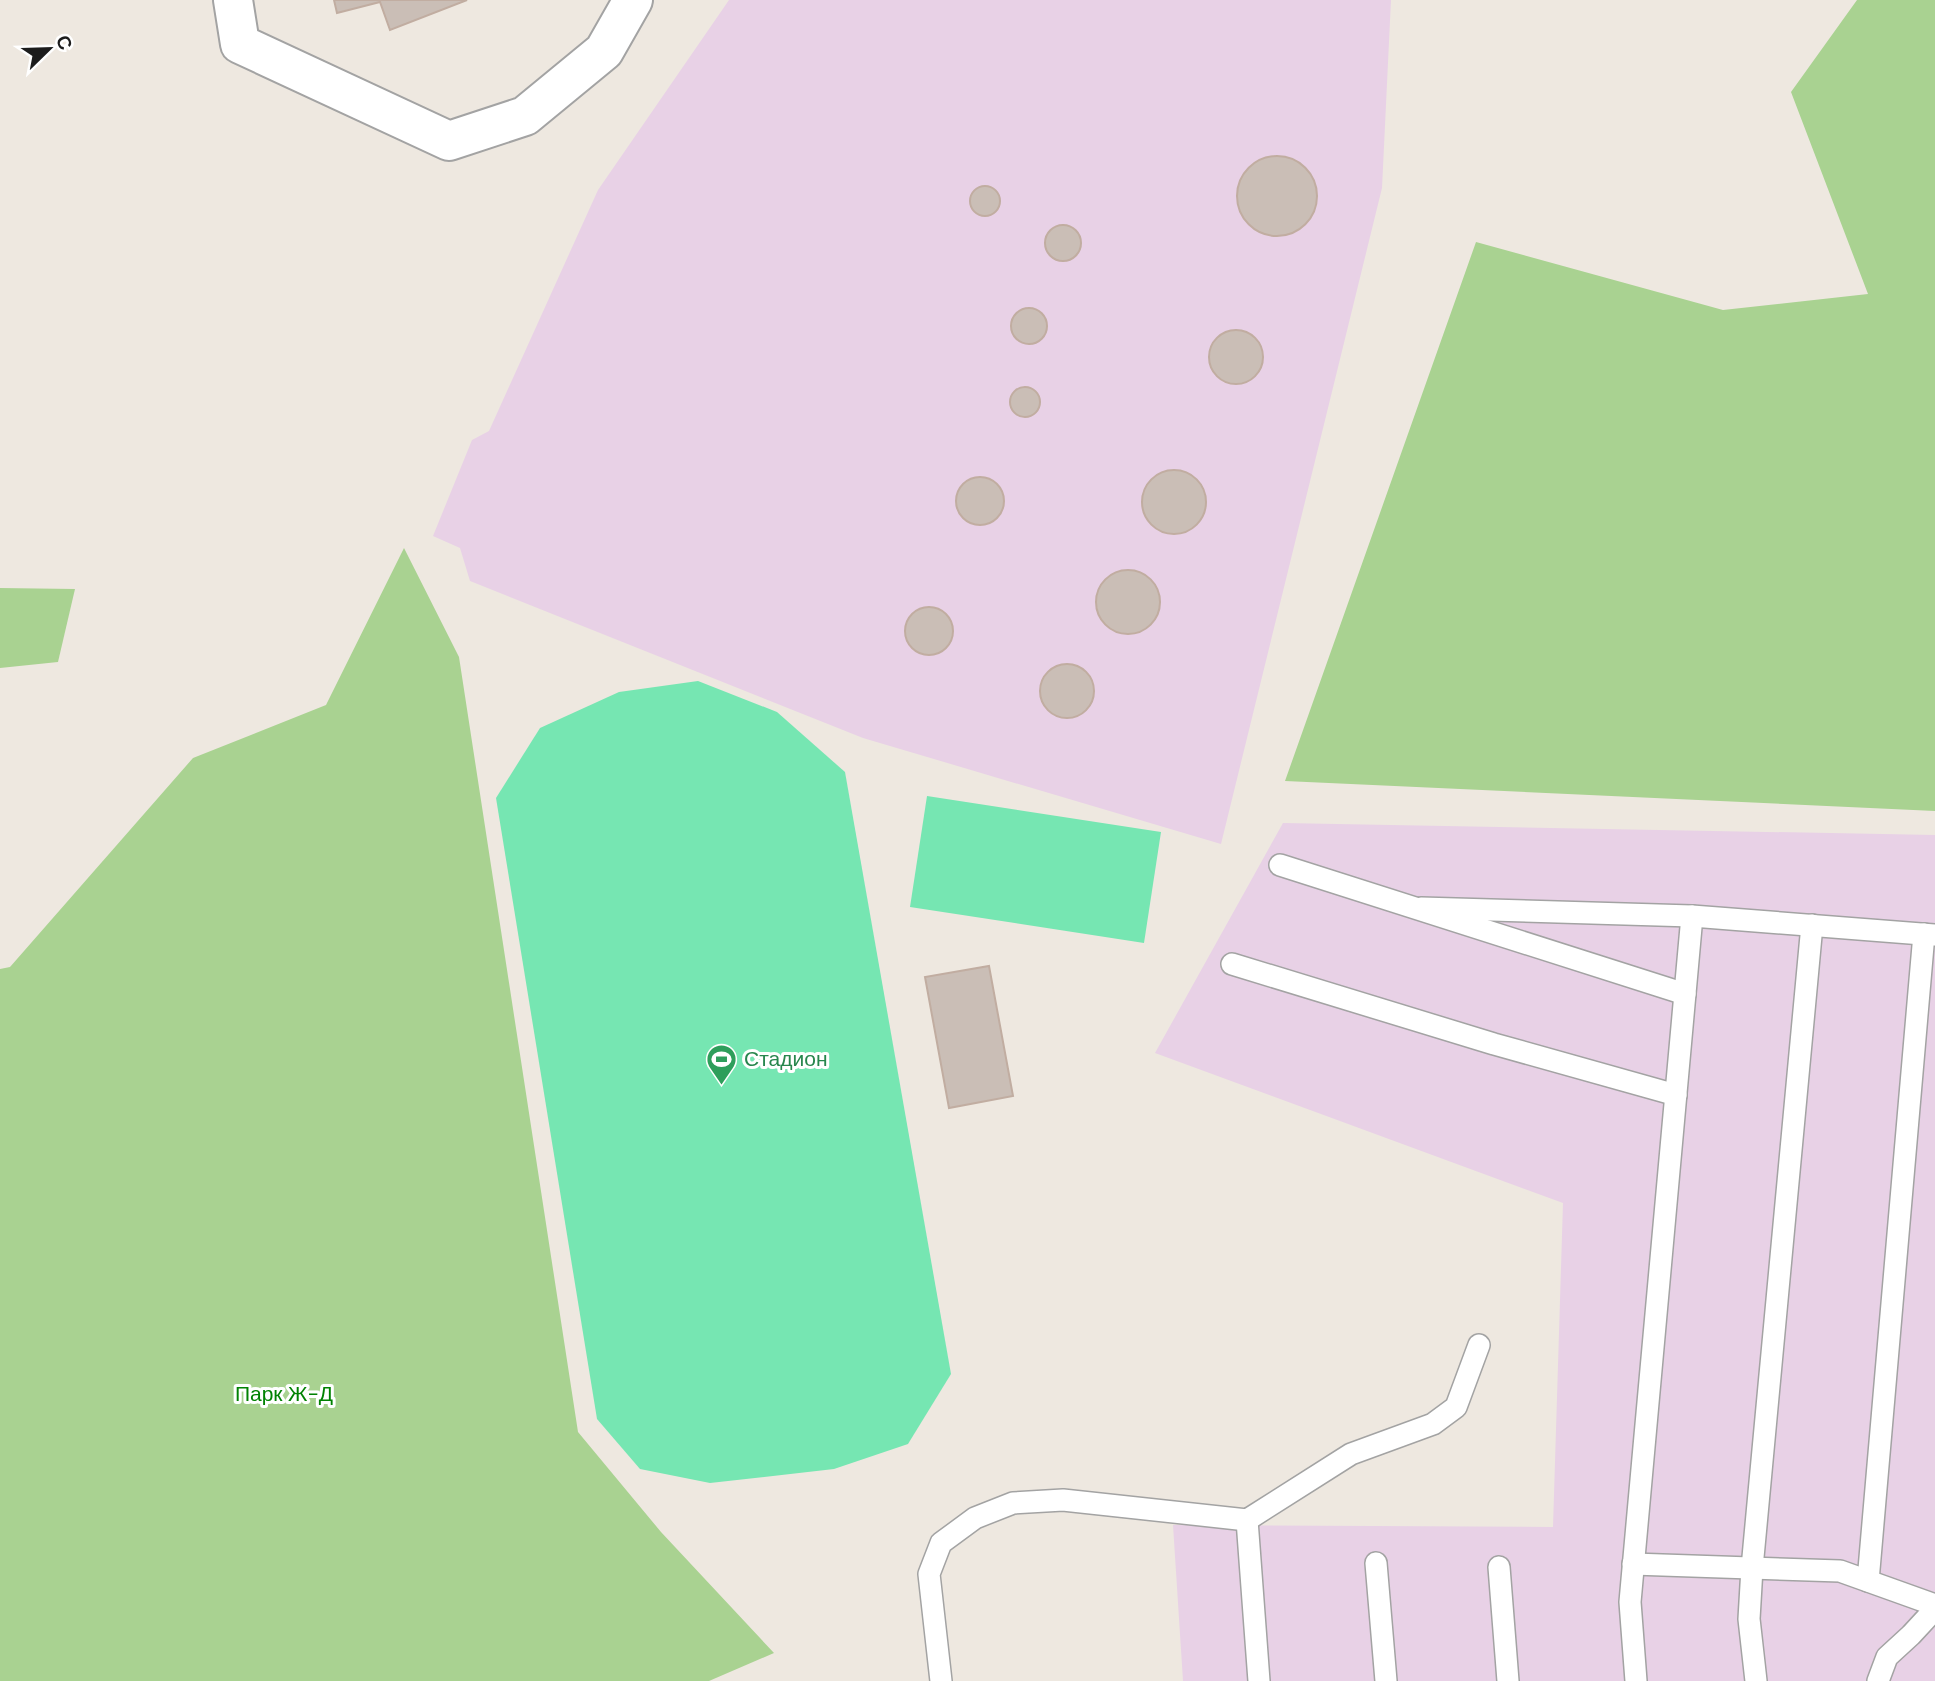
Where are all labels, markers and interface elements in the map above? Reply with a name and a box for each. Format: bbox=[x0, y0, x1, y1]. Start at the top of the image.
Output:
north arrow bbox=[14, 14, 84, 84]
text: С bbox=[50, 31, 78, 54]
sports icon: Стадион bbox=[704, 1042, 738, 1086]
place label: Стадион bbox=[744, 1045, 828, 1073]
park label: Парк Ж-Д bbox=[235, 1380, 333, 1408]

